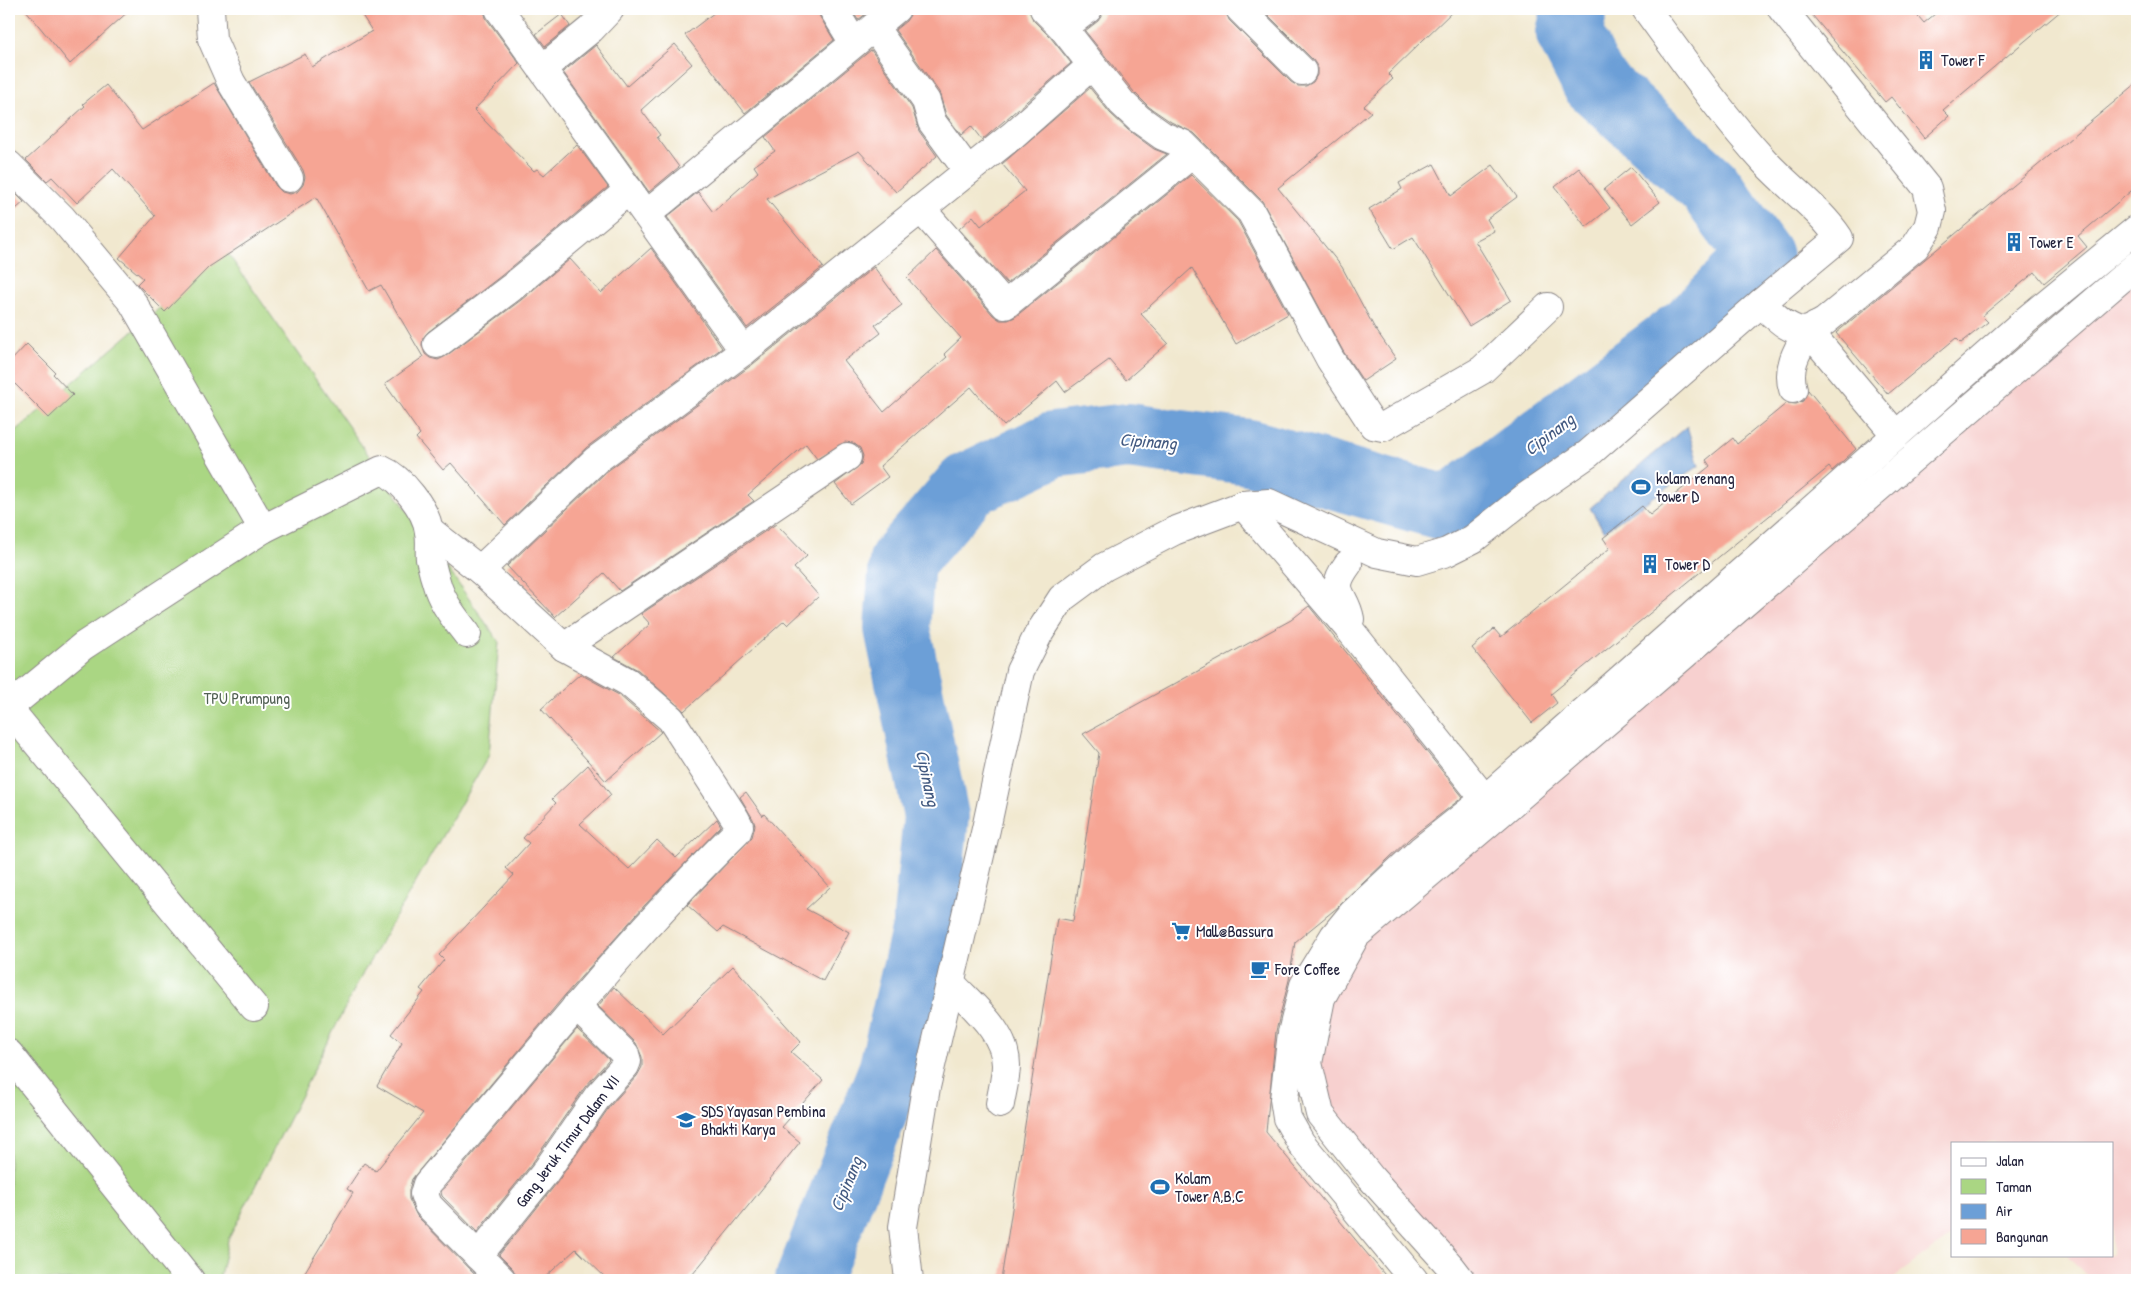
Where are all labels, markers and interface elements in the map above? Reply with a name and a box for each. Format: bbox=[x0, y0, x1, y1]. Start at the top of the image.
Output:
building icon: Tower F bbox=[1915, 49, 1937, 71]
place label: Tower F bbox=[1941, 49, 1986, 71]
building icon: Tower E bbox=[2003, 231, 2025, 253]
place label: Tower E bbox=[2029, 231, 2074, 253]
water label: Cipinang bbox=[1519, 406, 1580, 461]
water label: Cipinang bbox=[1119, 427, 1178, 456]
place label: kolam renang tower D bbox=[1656, 467, 1735, 507]
sports icon: kolam renang tower D bbox=[1630, 476, 1652, 498]
building icon: Tower D bbox=[1639, 553, 1661, 575]
place label: Tower D bbox=[1665, 553, 1711, 575]
park label: TPU Prumpung bbox=[204, 687, 290, 709]
water label: Cipinang bbox=[910, 748, 946, 809]
supermarket icon: Mall@Bassura bbox=[1170, 920, 1192, 942]
place label: Mall@Bassura bbox=[1196, 920, 1273, 942]
cafe icon: Fore Coffee bbox=[1249, 958, 1271, 980]
place label: Fore Coffee bbox=[1274, 958, 1341, 980]
street label: Gang Jeruk Timur Dalam VII bbox=[510, 1070, 624, 1212]
place label: SDS Yayasan Pembina Bhakti Karya bbox=[701, 1100, 825, 1140]
school or university icon: SDS Yayasan Pembina Bhakti Karya bbox=[675, 1109, 697, 1131]
legend bbox=[1951, 1142, 2114, 1256]
text: Jalan bbox=[1996, 1150, 2024, 1171]
water label: Cipinang bbox=[824, 1152, 869, 1215]
place label: Kolam Tower A,B,C bbox=[1175, 1167, 1244, 1207]
sports icon: Kolam Tower A,B,C bbox=[1149, 1176, 1171, 1198]
text: Taman bbox=[1996, 1176, 2032, 1197]
text: Air bbox=[1996, 1200, 2013, 1221]
text: Bangunan bbox=[1996, 1226, 2049, 1247]

